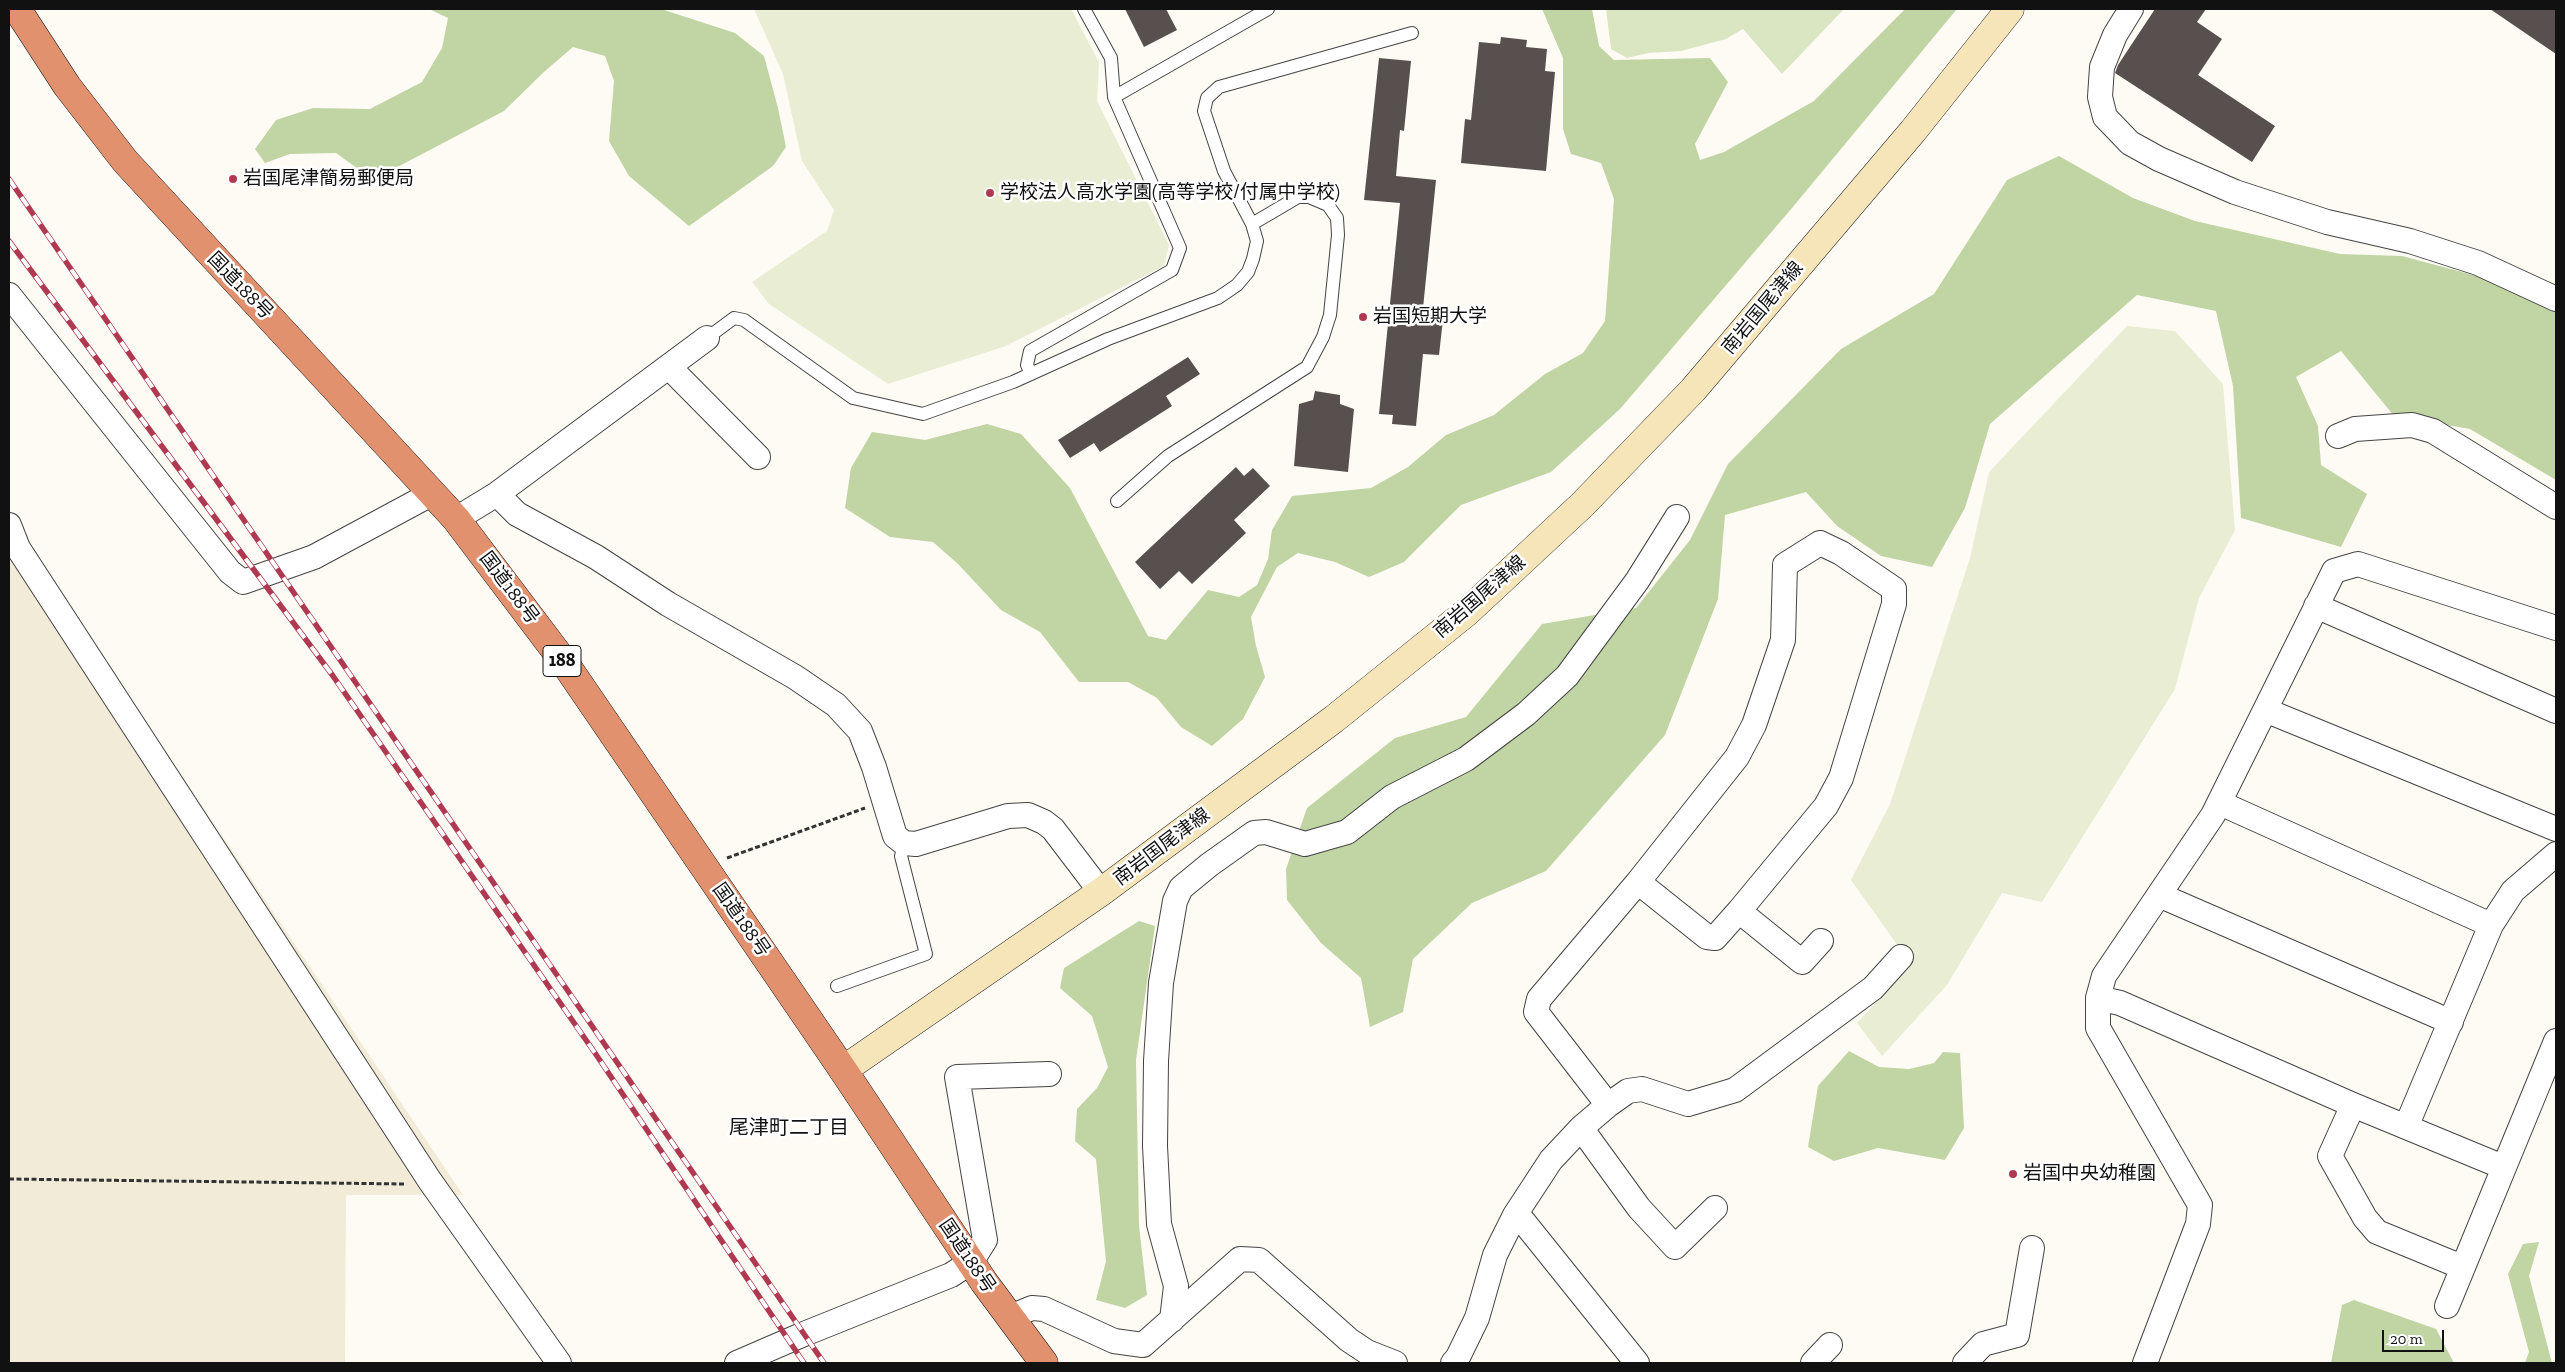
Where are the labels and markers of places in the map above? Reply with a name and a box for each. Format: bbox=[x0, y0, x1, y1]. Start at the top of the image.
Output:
place label: 岩国尾津簡易郵便局 bbox=[243, 168, 414, 190]
marker: 岩国尾津簡易郵便局 bbox=[227, 173, 239, 185]
place label: 学校法人高水学園(高等学校/付属中学校) bbox=[1000, 182, 1340, 204]
marker: 学校法人高水学園(高等学校/付属中学校) bbox=[984, 187, 996, 199]
place label: 岩国短期大学 bbox=[1373, 306, 1487, 328]
marker: 岩国短期大学 bbox=[1357, 311, 1369, 323]
place label: 岩国中央幼稚園 bbox=[2023, 1163, 2156, 1185]
marker: 岩国中央幼稚園 bbox=[2007, 1168, 2019, 1180]

